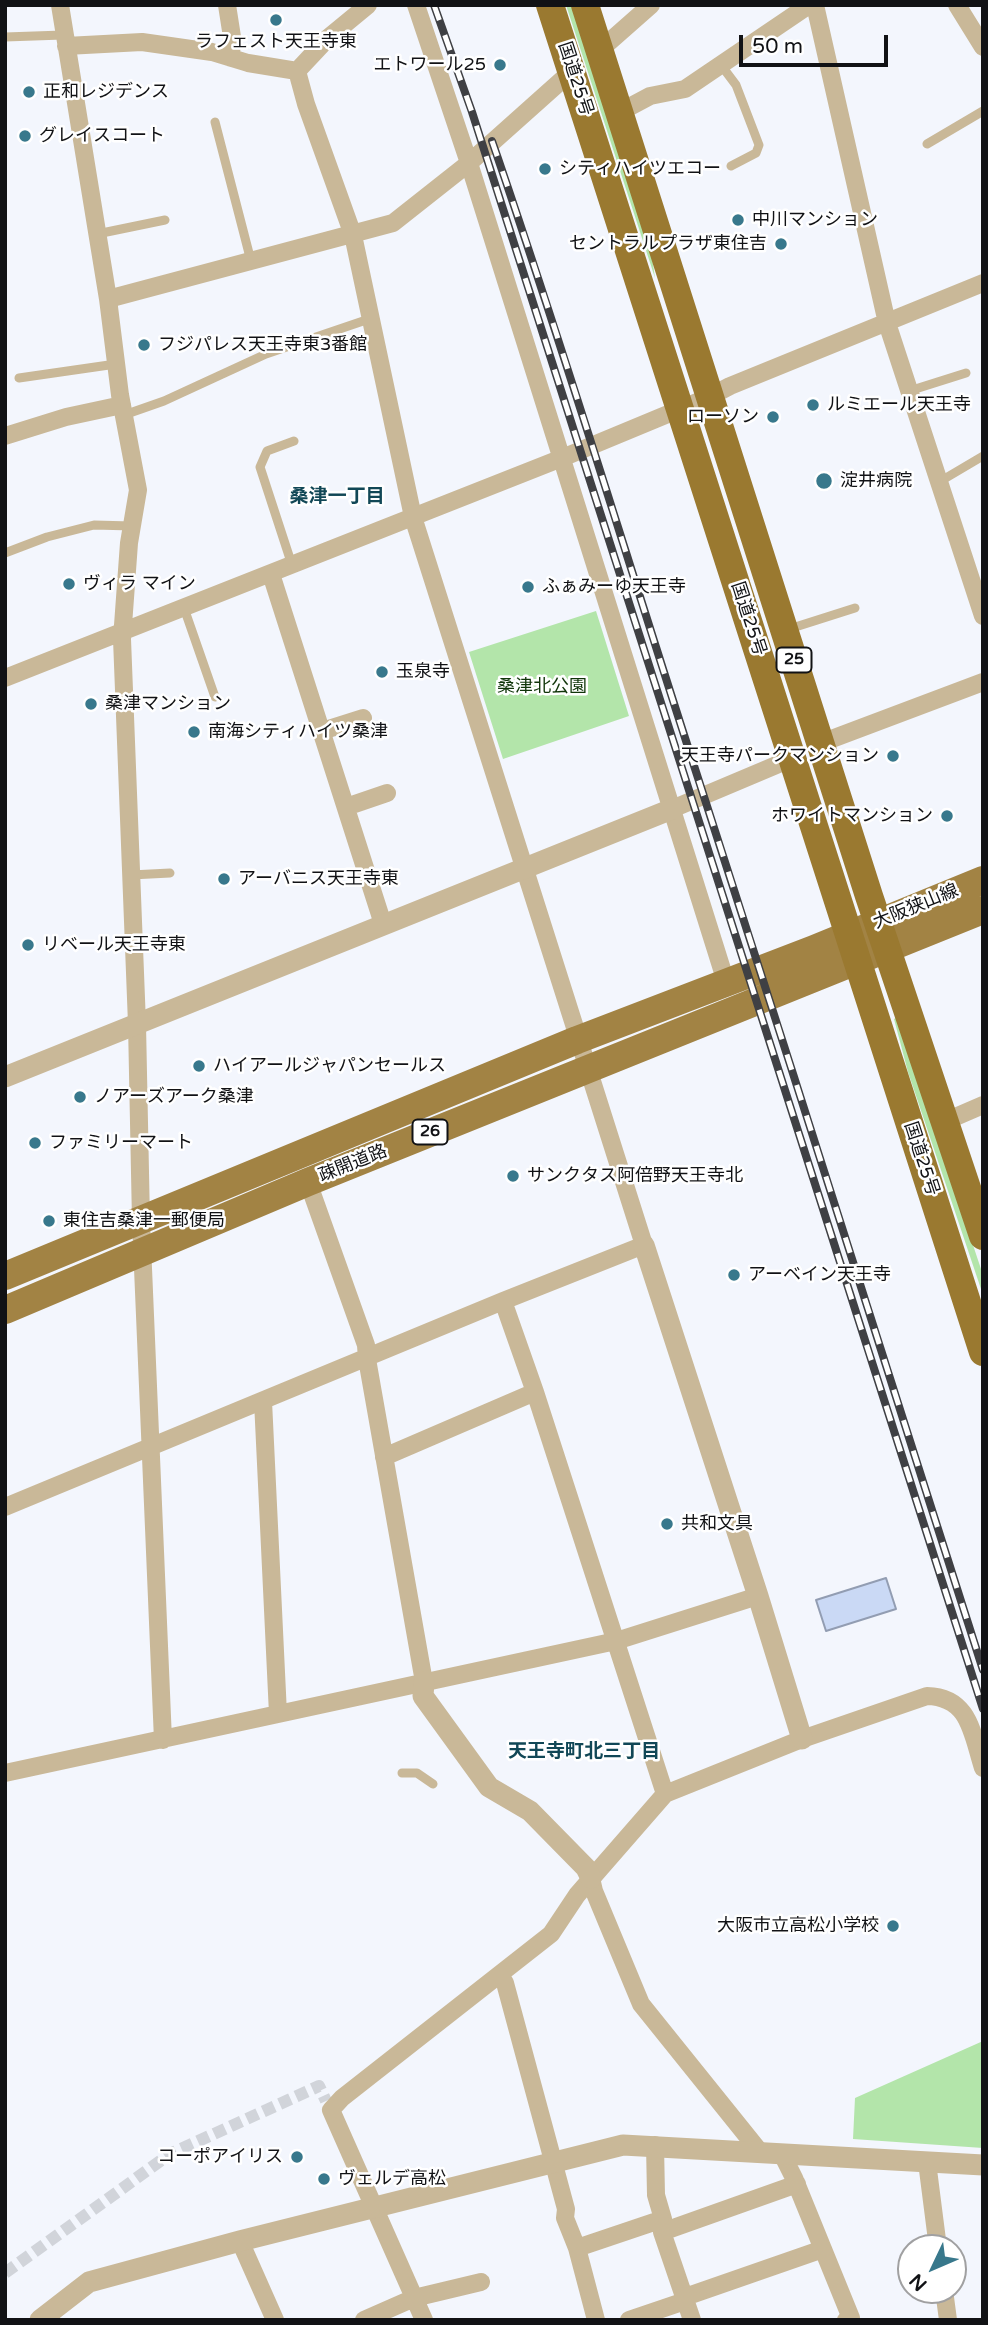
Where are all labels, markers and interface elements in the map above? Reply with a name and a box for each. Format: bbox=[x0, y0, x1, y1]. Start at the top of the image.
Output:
marker: ラフェスト天王寺東 bbox=[268, 12, 284, 28]
scale bar bbox=[743, 21, 892, 65]
place label: ラフェスト天王寺東 bbox=[195, 31, 357, 53]
text: 50 m bbox=[752, 34, 803, 59]
street label: 国道25号 bbox=[553, 39, 597, 119]
place label: エトワール25 bbox=[373, 54, 486, 76]
marker: エトワール25 bbox=[492, 57, 508, 73]
place label: 正和レジデンス bbox=[43, 81, 169, 103]
marker: 正和レジデンス bbox=[21, 84, 37, 100]
place label: グレイスコート bbox=[39, 125, 165, 147]
marker: グレイスコート bbox=[17, 128, 33, 144]
place label: シティハイツエコー bbox=[559, 158, 721, 180]
marker: シティハイツエコー bbox=[537, 161, 553, 177]
place label: 中川マンション bbox=[752, 209, 878, 231]
marker: 中川マンション bbox=[730, 212, 746, 228]
place label: セントラルプラザ東住吉 bbox=[569, 233, 767, 255]
marker: セントラルプラザ東住吉 bbox=[773, 236, 789, 252]
place label: フジパレス天王寺東3番館 bbox=[158, 334, 367, 356]
marker: フジパレス天王寺東3番館 bbox=[136, 337, 152, 353]
place label: ルミエール天王寺 bbox=[827, 394, 971, 416]
marker: ルミエール天王寺 bbox=[805, 397, 821, 413]
place label: ローソン bbox=[687, 406, 759, 428]
marker: ローソン bbox=[765, 409, 781, 425]
place label: 淀井病院 bbox=[840, 470, 912, 492]
marker: 淀井病院 bbox=[814, 471, 834, 491]
district label: 桑津一丁目 bbox=[290, 486, 384, 508]
place label: ヴィラ マイン bbox=[83, 573, 196, 595]
marker: ヴィラ マイン bbox=[61, 576, 77, 592]
place label: ふぁみーゆ天王寺 bbox=[542, 576, 686, 598]
marker: ふぁみーゆ天王寺 bbox=[520, 579, 536, 595]
street label: 国道25号 bbox=[726, 579, 770, 659]
road number: 25 bbox=[776, 648, 812, 673]
place label: 玉泉寺 bbox=[396, 661, 450, 683]
marker: 玉泉寺 bbox=[374, 664, 390, 680]
park label: 桑津北公園 bbox=[497, 676, 587, 698]
place label: 桑津マンション bbox=[105, 693, 231, 715]
marker: 桑津マンション bbox=[83, 696, 99, 712]
place label: 南海シティハイツ桑津 bbox=[208, 721, 388, 743]
marker: 南海シティハイツ桑津 bbox=[186, 724, 202, 740]
place label: 天王寺パークマンション bbox=[681, 745, 879, 767]
marker: 天王寺パークマンション bbox=[885, 748, 901, 764]
place label: ホワイトマンション bbox=[771, 805, 933, 827]
marker: ホワイトマンション bbox=[939, 808, 955, 824]
place label: アーバニス天王寺東 bbox=[238, 868, 399, 890]
marker: アーバニス天王寺東 bbox=[216, 871, 232, 887]
street label: 大阪狭山線 bbox=[870, 880, 962, 934]
place label: リベール天王寺東 bbox=[42, 934, 186, 956]
marker: リベール天王寺東 bbox=[20, 937, 36, 953]
place label: ハイアールジャパンセールス bbox=[213, 1055, 446, 1077]
marker: ハイアールジャパンセールス bbox=[191, 1058, 207, 1074]
place label: ノアーズアーク桑津 bbox=[94, 1086, 254, 1108]
marker: ノアーズアーク桑津 bbox=[72, 1089, 88, 1105]
street label: 国道25号 bbox=[899, 1119, 943, 1199]
road number: 26 bbox=[412, 1120, 448, 1144]
place label: ファミリーマート bbox=[49, 1132, 193, 1154]
marker: ファミリーマート bbox=[27, 1135, 43, 1151]
street label: 疎開道路 bbox=[316, 1141, 390, 1187]
place label: サンクタス阿倍野天王寺北 bbox=[527, 1165, 743, 1187]
marker: サンクタス阿倍野天王寺北 bbox=[505, 1168, 521, 1184]
place label: 東住吉桑津一郵便局 bbox=[63, 1210, 225, 1232]
marker: 東住吉桑津一郵便局 bbox=[41, 1213, 57, 1229]
place label: アーベイン天王寺 bbox=[748, 1264, 891, 1286]
marker: アーベイン天王寺 bbox=[726, 1267, 742, 1283]
place label: 共和文具 bbox=[681, 1513, 753, 1535]
marker: 共和文具 bbox=[659, 1516, 675, 1532]
district label: 天王寺町北三丁目 bbox=[508, 1741, 660, 1763]
place label: 大阪市立高松小学校 bbox=[717, 1915, 879, 1937]
marker: 大阪市立高松小学校 bbox=[885, 1918, 901, 1934]
place label: コーポアイリス bbox=[157, 2146, 283, 2168]
marker: コーポアイリス bbox=[289, 2149, 305, 2165]
place label: ヴェルデ高松 bbox=[338, 2168, 446, 2190]
marker: ヴェルデ高松 bbox=[316, 2171, 332, 2187]
north arrow bbox=[897, 2234, 967, 2304]
text: N bbox=[905, 2269, 932, 2295]

